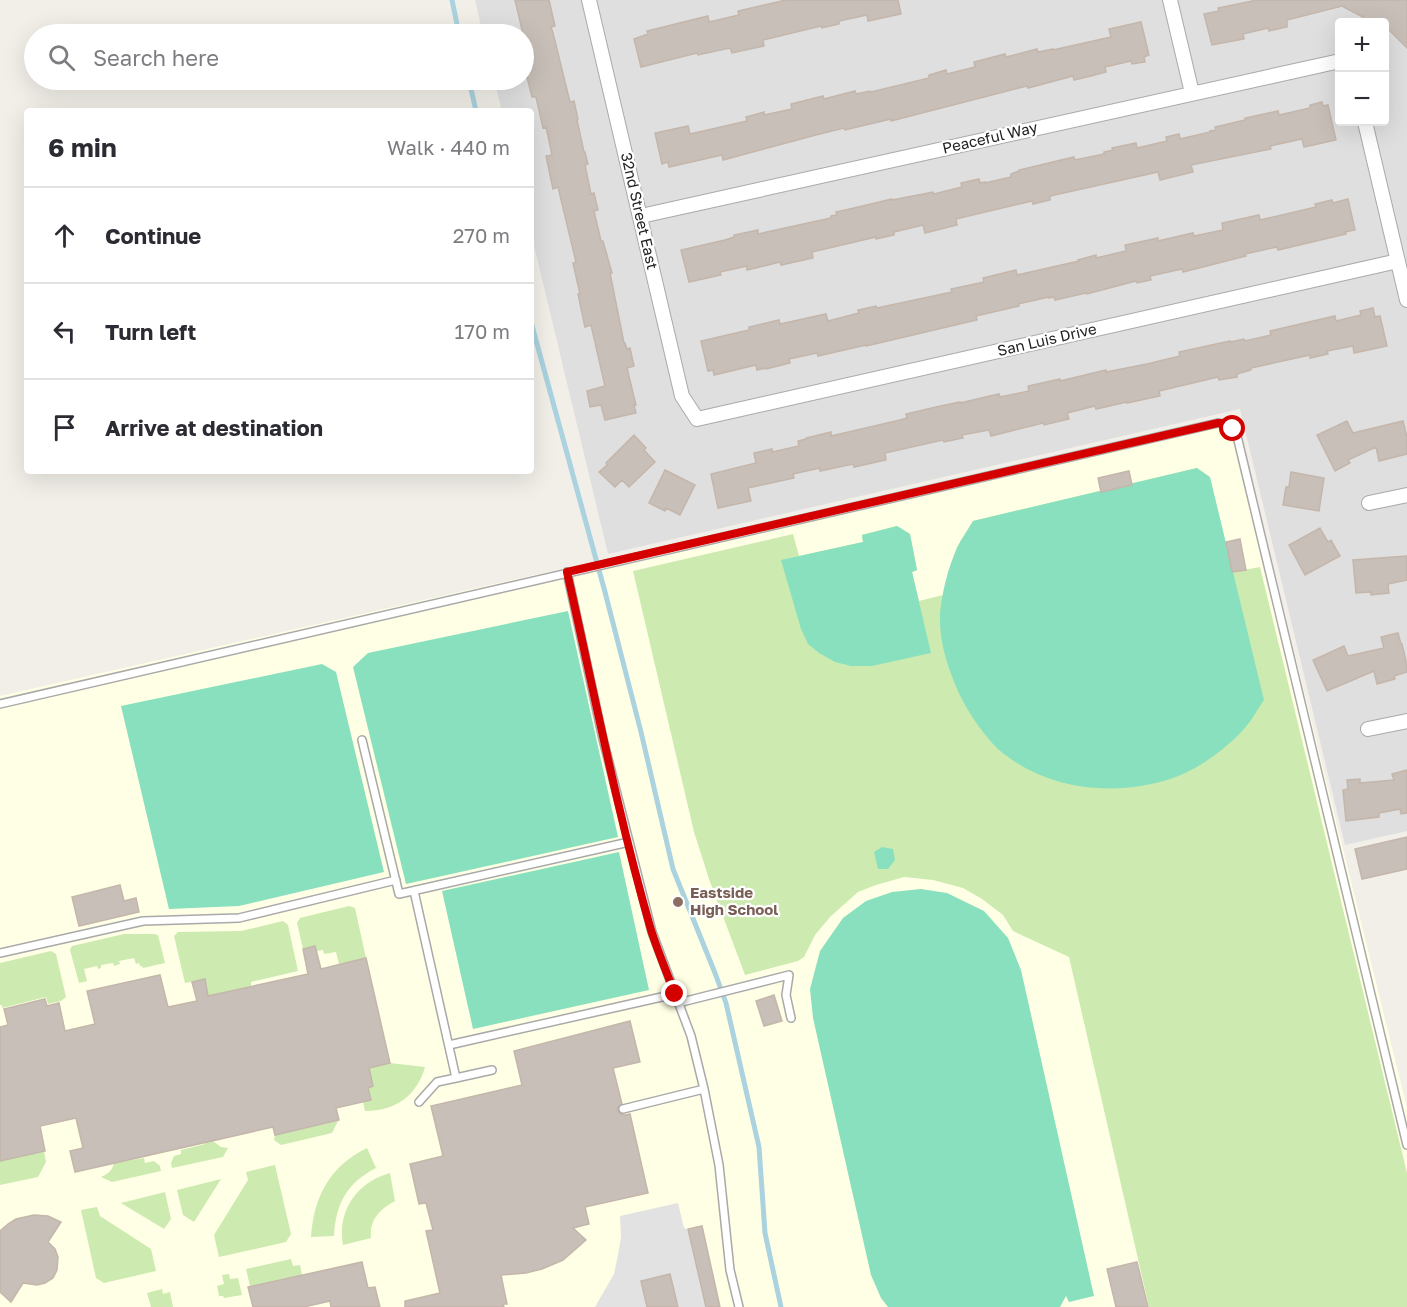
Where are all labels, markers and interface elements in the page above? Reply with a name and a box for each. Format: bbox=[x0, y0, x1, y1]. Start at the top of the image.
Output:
map controls bbox=[1335, 18, 1389, 126]
button: + bbox=[1335, 18, 1389, 72]
search box bbox=[24, 24, 534, 90]
icon: search bbox=[45, 41, 78, 74]
text: Search here bbox=[93, 44, 219, 71]
button: − bbox=[1335, 72, 1389, 126]
street label: Peaceful Way bbox=[940, 117, 1040, 157]
text: 6 min bbox=[48, 132, 117, 163]
text: Walk · 440 m bbox=[387, 135, 510, 159]
street label: 32nd Street East bbox=[618, 151, 662, 271]
icon: ahead bbox=[48, 219, 81, 252]
text: Continue bbox=[105, 222, 201, 249]
text: 270 m bbox=[453, 223, 510, 247]
icon: left bbox=[48, 315, 81, 348]
text: Turn left bbox=[105, 318, 196, 345]
text: 170 m bbox=[455, 319, 510, 343]
street label: San Luis Drive bbox=[995, 319, 1098, 359]
icon: arrive bbox=[48, 411, 81, 444]
text: Arrive at destination bbox=[105, 414, 323, 441]
route start bbox=[1219, 415, 1245, 441]
place label: Eastside High School bbox=[690, 883, 778, 918]
marker: Eastside High School bbox=[671, 895, 685, 909]
route end bbox=[661, 980, 687, 1006]

